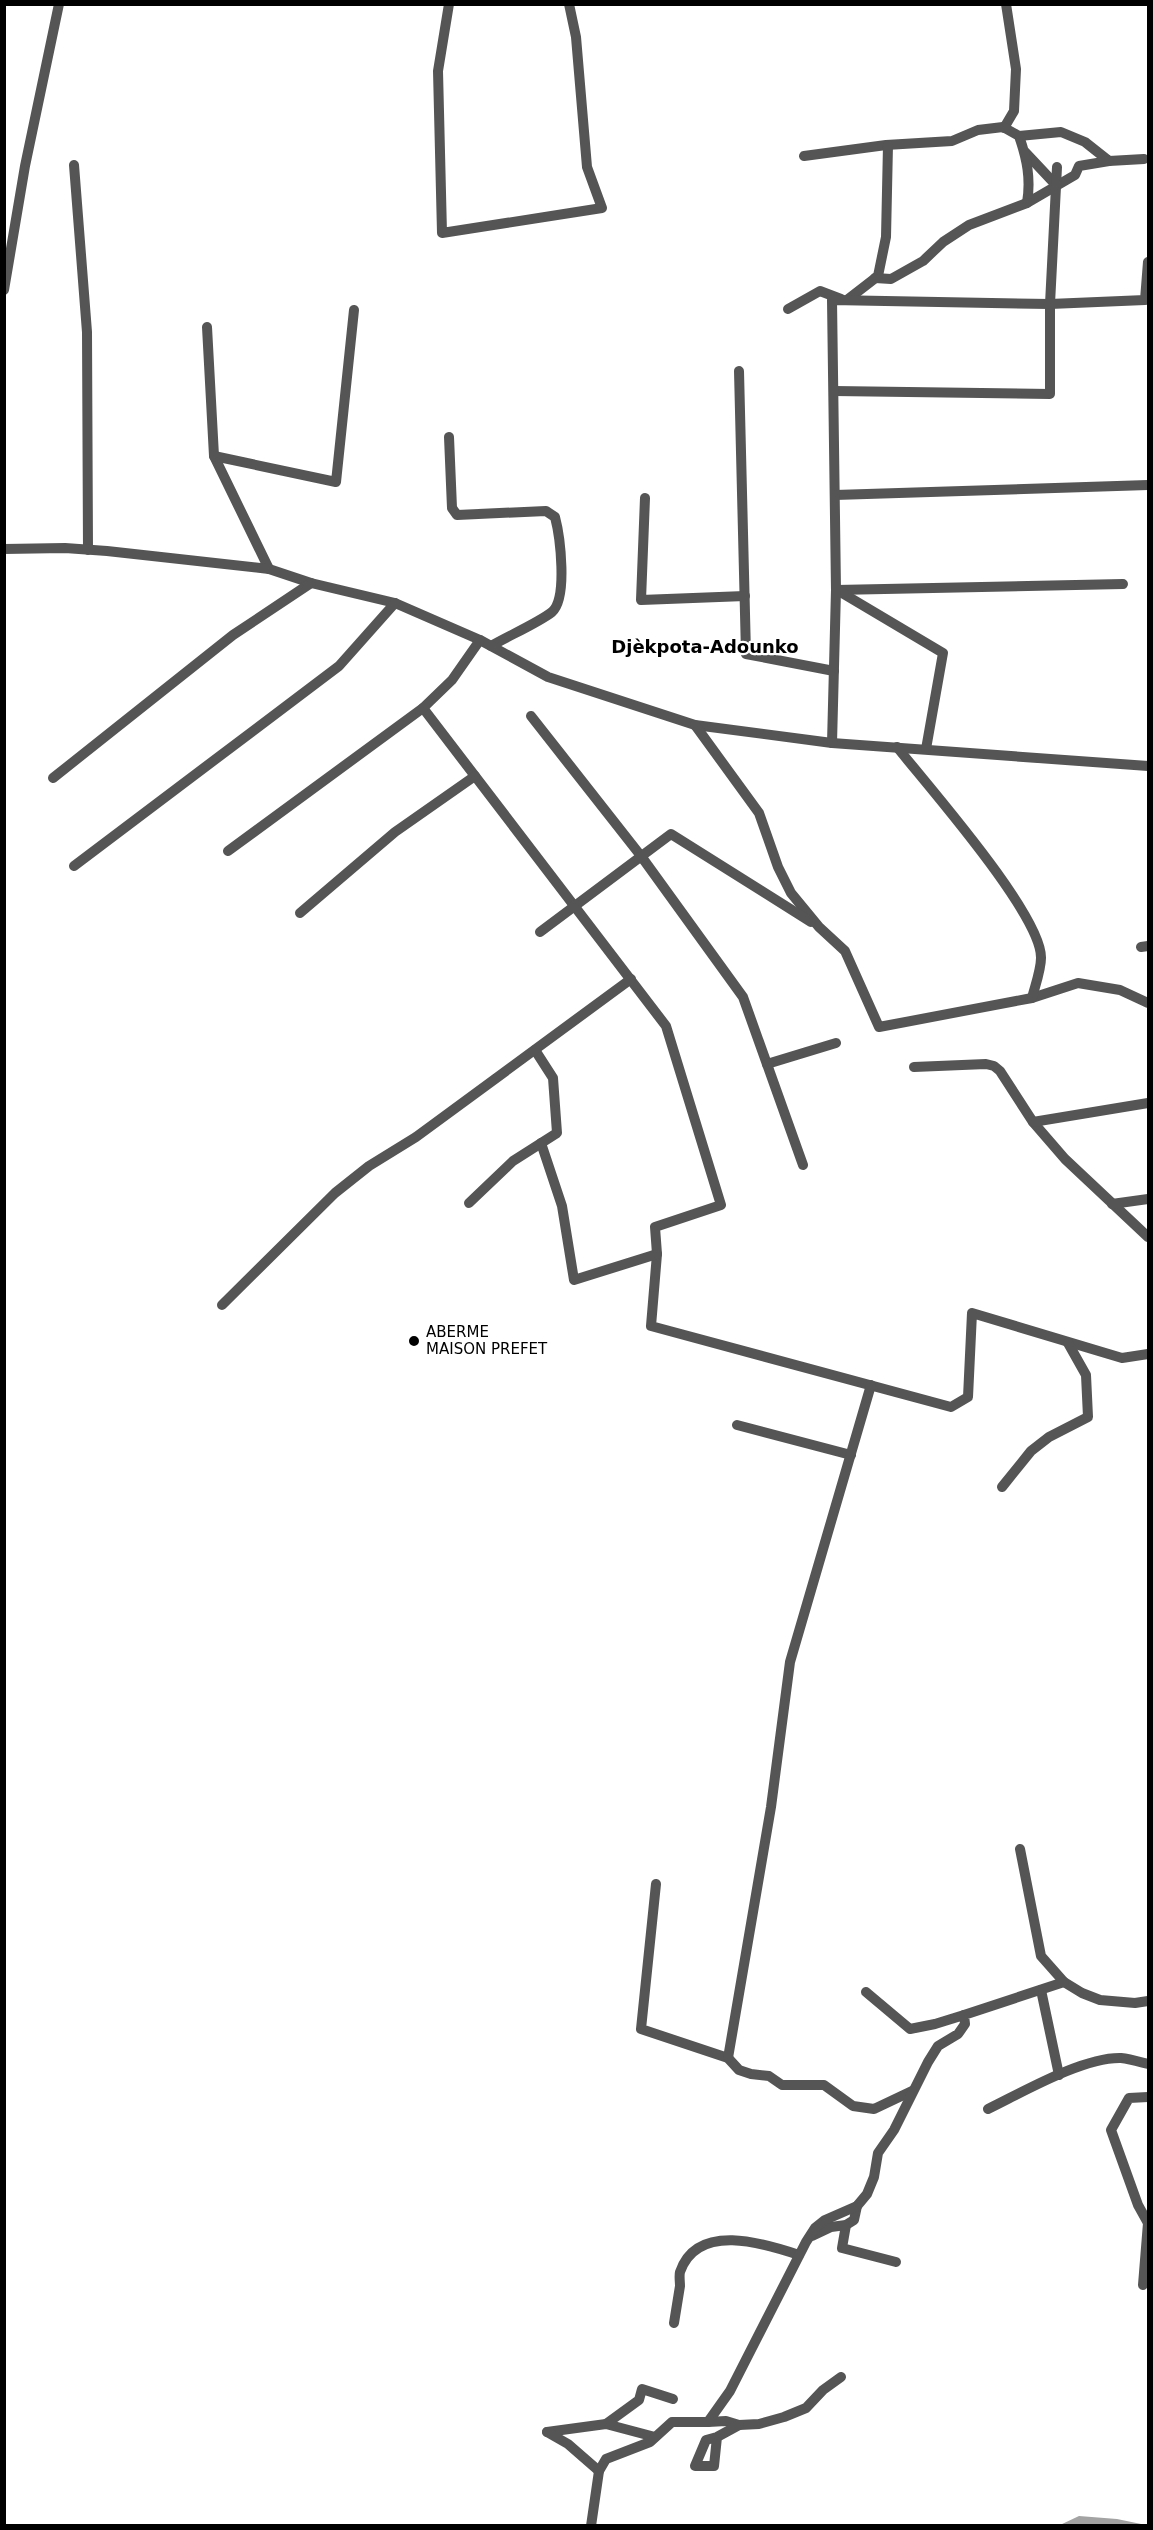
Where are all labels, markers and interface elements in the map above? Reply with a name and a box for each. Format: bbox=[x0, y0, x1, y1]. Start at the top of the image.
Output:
district label: Djèkpota-Adounko bbox=[611, 636, 799, 657]
place label: ABERME MAISON PREFET bbox=[426, 1323, 548, 1358]
marker: ABERME MAISON PREFET bbox=[407, 1334, 421, 1348]

